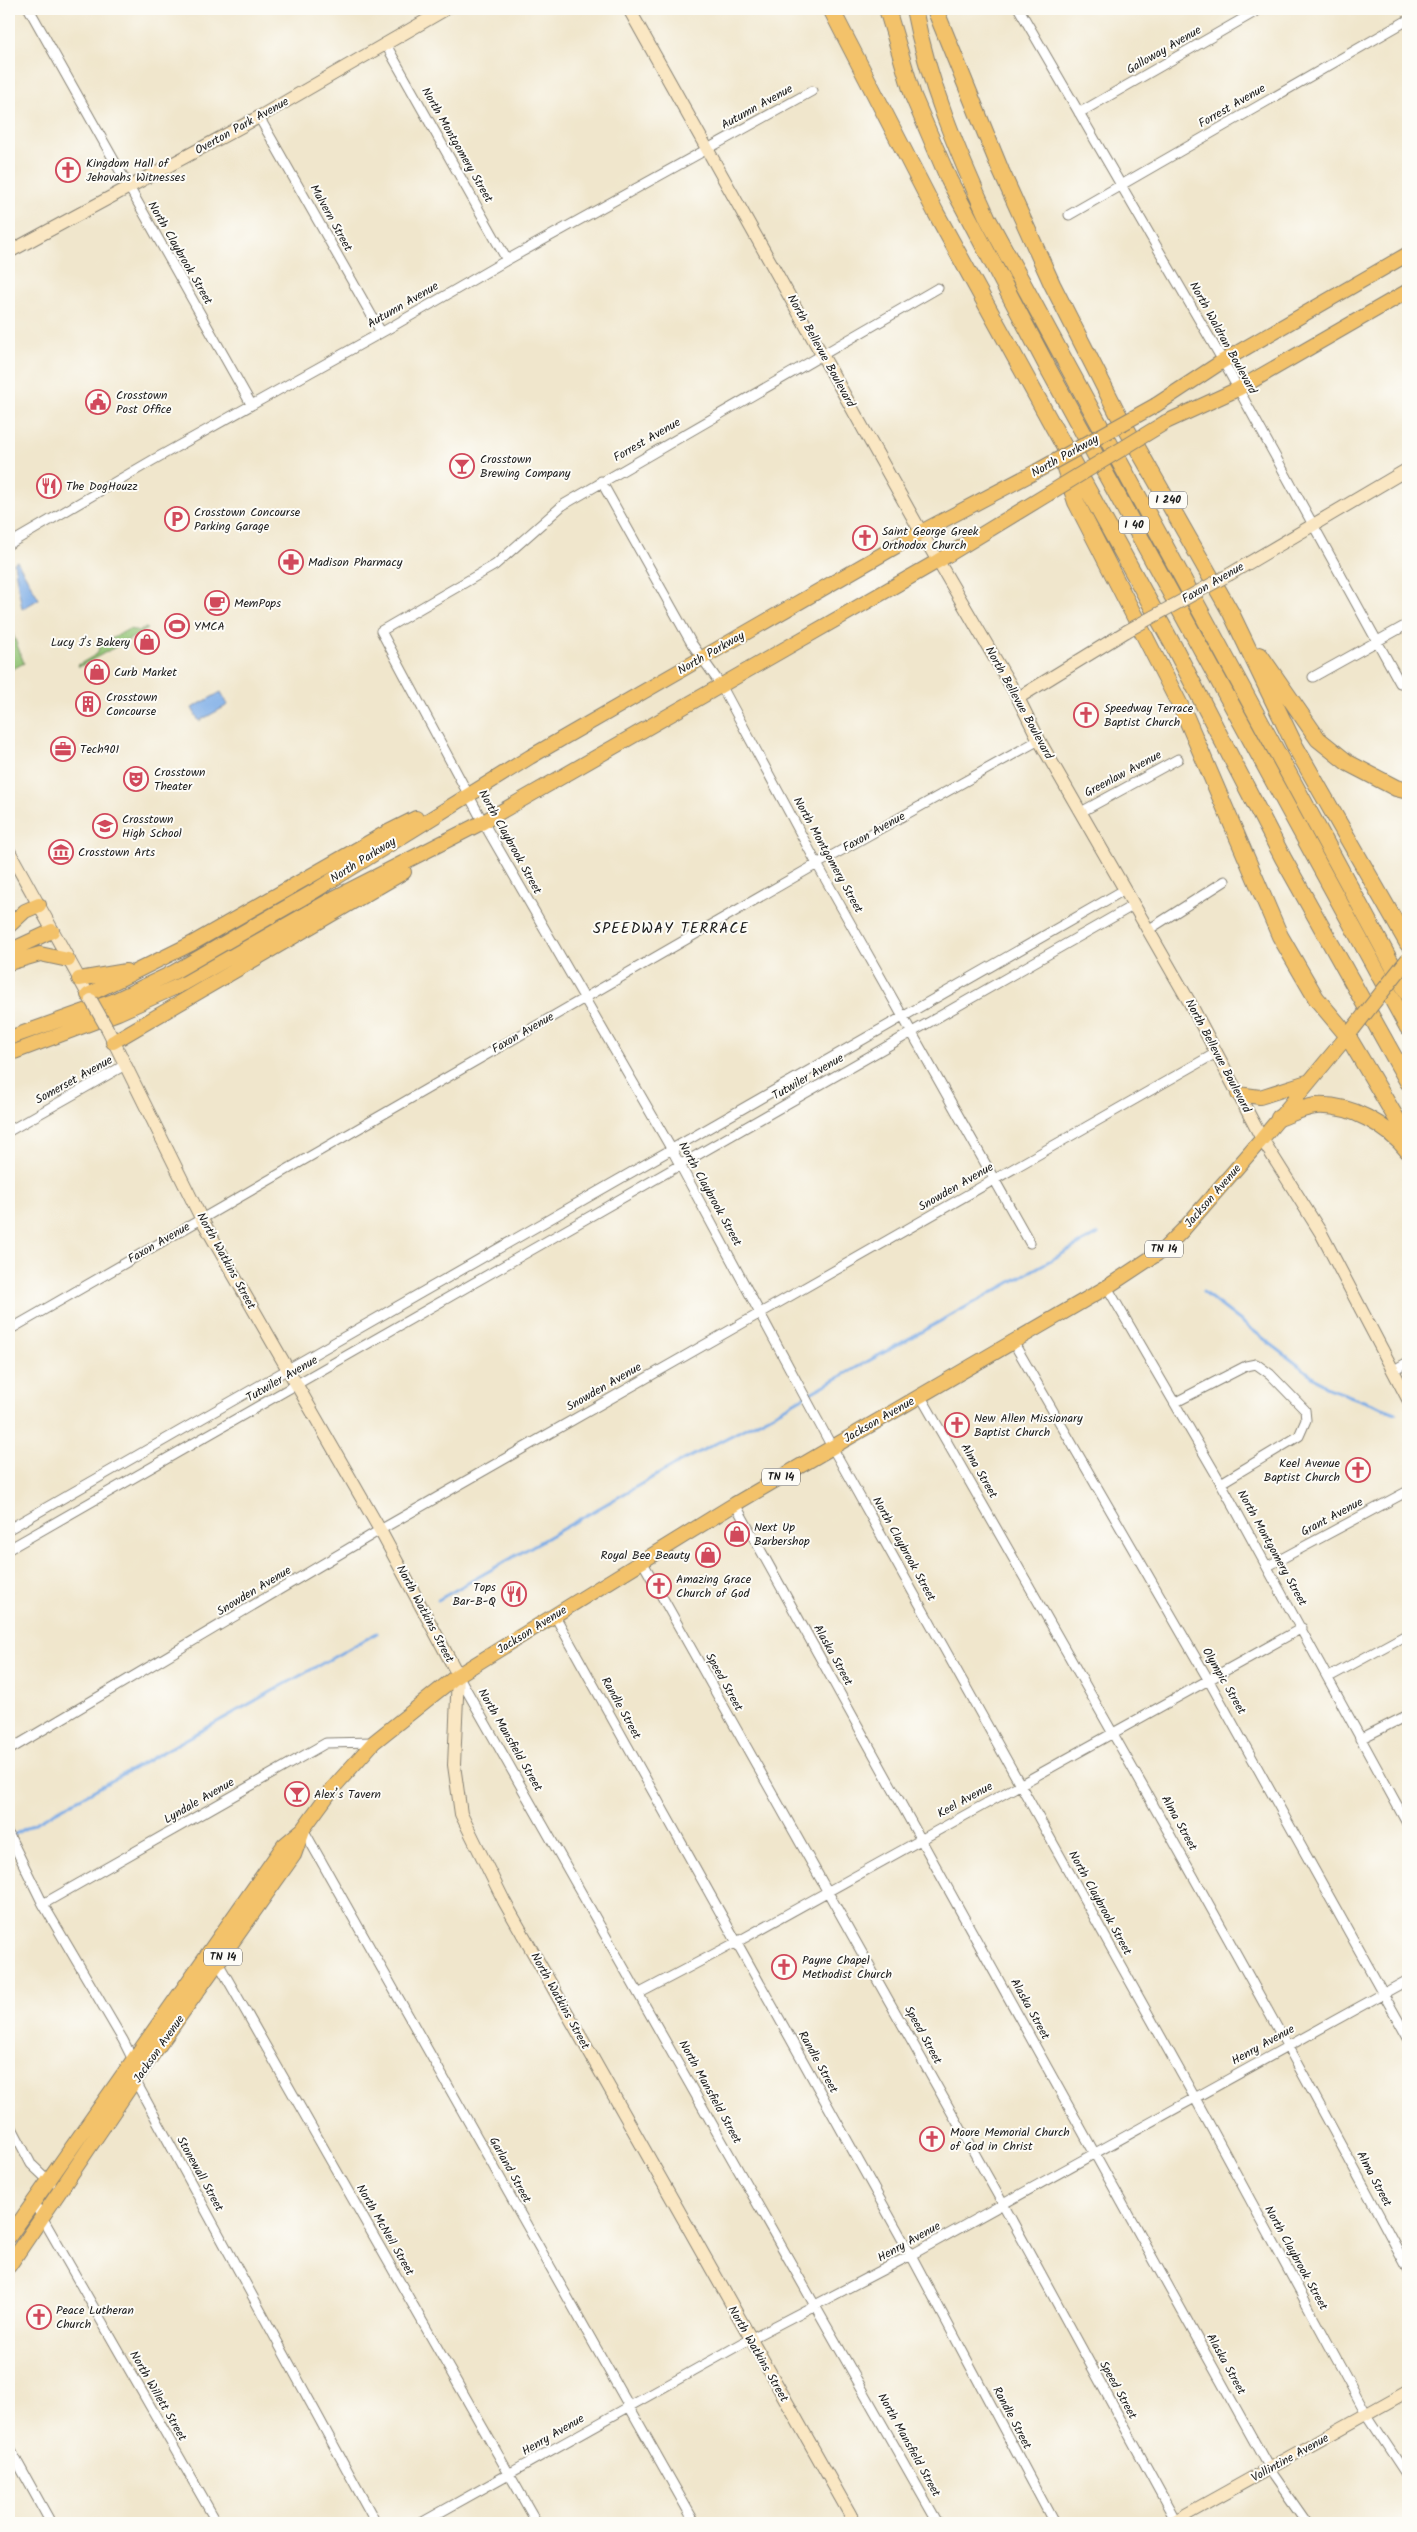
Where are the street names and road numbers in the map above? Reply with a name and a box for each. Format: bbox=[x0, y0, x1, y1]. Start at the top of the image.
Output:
street label: Galloway Avenue bbox=[1123, 21, 1206, 79]
street label: Autumn Avenue bbox=[718, 79, 797, 135]
street label: Forrest Avenue bbox=[1195, 79, 1270, 133]
street label: North Montgomery Street bbox=[416, 84, 498, 206]
street label: Overton Park Avenue bbox=[191, 92, 293, 160]
street label: Malvern Street bbox=[305, 181, 357, 255]
street label: North Claybrook Street bbox=[143, 198, 218, 309]
street label: Autumn Avenue bbox=[364, 277, 443, 333]
street label: North Waldran Boulevard bbox=[1184, 278, 1262, 399]
street label: North Bellevue Boulevard bbox=[782, 291, 860, 412]
street label: Forrest Avenue bbox=[610, 413, 685, 467]
street label: North Parkway bbox=[1028, 429, 1103, 482]
road number: I 240 bbox=[1149, 492, 1187, 508]
road number: I 40 bbox=[1119, 516, 1149, 534]
street label: Faxon Avenue bbox=[1178, 557, 1248, 608]
street label: North Parkway bbox=[674, 626, 748, 680]
street label: North Bellevue Boulevard bbox=[980, 643, 1058, 764]
street label: Greenlaw Avenue bbox=[1081, 745, 1166, 802]
street label: North Claybrook Street bbox=[473, 786, 547, 898]
street label: North Montgomery Street bbox=[788, 793, 868, 917]
street label: Faxon Avenue bbox=[839, 807, 909, 857]
street label: North Parkway bbox=[326, 832, 400, 888]
street label: North Bellevue Boulevard bbox=[1180, 996, 1257, 1117]
street label: Faxon Avenue bbox=[488, 1007, 558, 1058]
street label: Tutwiler Avenue bbox=[769, 1048, 848, 1105]
street label: Somerset Avenue bbox=[32, 1051, 117, 1109]
street label: North Claybrook Street bbox=[673, 1138, 747, 1250]
street label: Snowden Avenue bbox=[915, 1157, 998, 1216]
street label: Jackson Avenue bbox=[1180, 1159, 1247, 1232]
street label: North Watkins Street bbox=[191, 1209, 261, 1313]
street label: Faxon Avenue bbox=[124, 1217, 194, 1268]
road number: TN 14 bbox=[1145, 1240, 1183, 1258]
street label: Tutwiler Avenue bbox=[243, 1350, 322, 1407]
street label: Snowden Avenue bbox=[563, 1357, 646, 1416]
street label: Jackson Avenue bbox=[840, 1392, 919, 1448]
street label: Alma Street bbox=[956, 1440, 1003, 1502]
road number: TN 14 bbox=[762, 1468, 800, 1485]
street label: North Montgomery Street bbox=[1232, 1486, 1312, 1610]
street label: Grant Avenue bbox=[1297, 1492, 1367, 1541]
street label: North Claybrook Street bbox=[867, 1493, 941, 1605]
street label: Snowden Avenue bbox=[213, 1561, 295, 1621]
street label: North Watkins Street bbox=[391, 1562, 459, 1667]
street label: Jackson Avenue bbox=[493, 1601, 571, 1659]
street label: Alaska Street bbox=[808, 1621, 858, 1689]
street label: Olympic Street bbox=[1197, 1644, 1251, 1718]
street label: Speed Street bbox=[700, 1649, 748, 1715]
street label: Randle Street bbox=[596, 1673, 646, 1743]
street label: North Mansfield Street bbox=[473, 1685, 547, 1795]
street label: Lyndale Avenue bbox=[160, 1773, 238, 1829]
street label: Keel Avenue bbox=[934, 1777, 997, 1823]
street label: Alma Street bbox=[1156, 1792, 1202, 1854]
street label: North Claybrook Street bbox=[1063, 1847, 1137, 1959]
road number: TN 14 bbox=[204, 1948, 242, 1965]
street label: North Watkins Street bbox=[525, 1949, 595, 2053]
street label: Alaska Street bbox=[1005, 1975, 1055, 2043]
street label: Speed Street bbox=[899, 2002, 947, 2068]
street label: Jackson Avenue bbox=[128, 2011, 190, 2087]
street label: Henry Avenue bbox=[1228, 2020, 1299, 2070]
street label: Randle Street bbox=[793, 2027, 843, 2097]
street label: North Mansfield Street bbox=[674, 2037, 747, 2148]
street label: Stonewall Street bbox=[172, 2133, 229, 2215]
street label: Garland Street bbox=[484, 2133, 536, 2207]
street label: Alma Street bbox=[1351, 2148, 1397, 2211]
street label: North McNeil Street bbox=[351, 2181, 419, 2280]
street label: North Claybrook Street bbox=[1259, 2202, 1333, 2314]
street label: Henry Avenue bbox=[874, 2217, 945, 2267]
street label: North Watkins Street bbox=[723, 2302, 793, 2406]
street label: Alaska Street bbox=[1201, 2330, 1251, 2398]
street label: North Willett Street bbox=[124, 2347, 192, 2445]
street label: Speed Street bbox=[1094, 2357, 1142, 2423]
street label: Randle Street bbox=[988, 2383, 1037, 2453]
street label: North Mansfield Street bbox=[873, 2390, 946, 2501]
street label: Henry Avenue bbox=[518, 2409, 588, 2461]
street label: Vollintine Avenue bbox=[1248, 2428, 1333, 2487]

